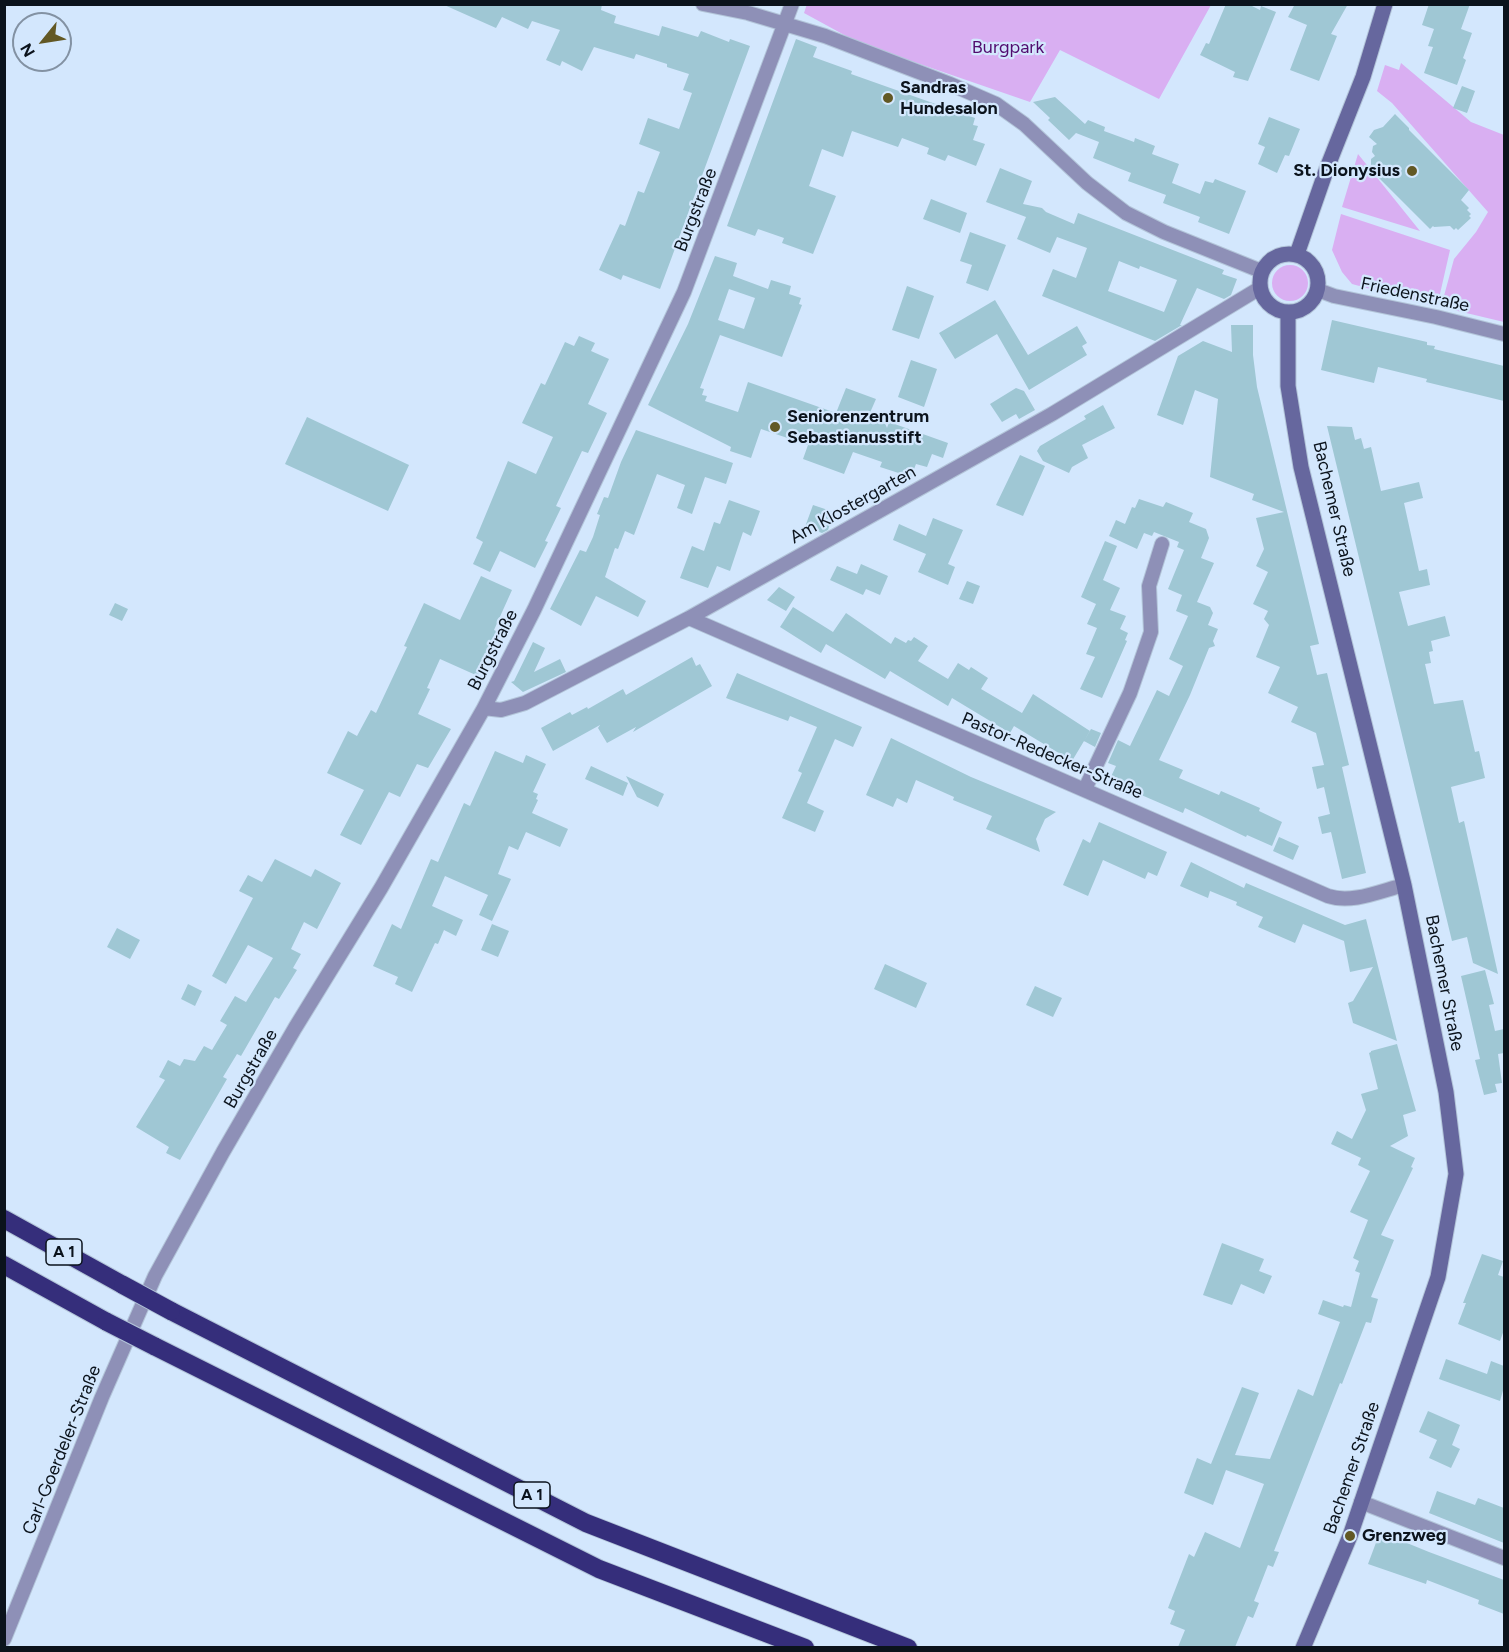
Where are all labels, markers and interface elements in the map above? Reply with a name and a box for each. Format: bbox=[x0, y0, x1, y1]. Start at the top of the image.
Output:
north arrow bbox=[12, 12, 72, 72]
park label: Burgpark bbox=[972, 37, 1044, 59]
text: N bbox=[16, 40, 39, 60]
place label: Sandras Hundesalon bbox=[900, 77, 998, 119]
marker: Sandras Hundesalon bbox=[881, 91, 895, 105]
place label: St. Dionysius bbox=[1293, 160, 1400, 182]
marker: St. Dionysius bbox=[1405, 164, 1419, 178]
street label: Burgstraße bbox=[670, 165, 722, 255]
street label: Friedenstraße bbox=[1359, 273, 1471, 317]
place label: Seniorenzentrum Sebastianusstift bbox=[787, 406, 929, 448]
marker: Seniorenzentrum Sebastianusstift bbox=[768, 420, 782, 434]
street label: Bachemer Straße bbox=[1308, 439, 1360, 579]
street label: Am Klostergarten bbox=[786, 461, 920, 549]
street label: Burgstraße bbox=[463, 606, 523, 694]
street label: Pastor-Redecker-Straße bbox=[958, 708, 1146, 804]
street label: Bachemer Straße bbox=[1420, 913, 1468, 1053]
street label: Burgstraße bbox=[220, 1025, 282, 1113]
road number: A 1 bbox=[46, 1239, 82, 1265]
street label: Carl-Goerdeler-Straße bbox=[18, 1362, 106, 1538]
street label: Bachemer Straße bbox=[1319, 1399, 1385, 1537]
road number: A 1 bbox=[514, 1482, 550, 1508]
place label: Grenzweg bbox=[1362, 1525, 1447, 1547]
marker: Grenzweg bbox=[1343, 1529, 1357, 1543]

